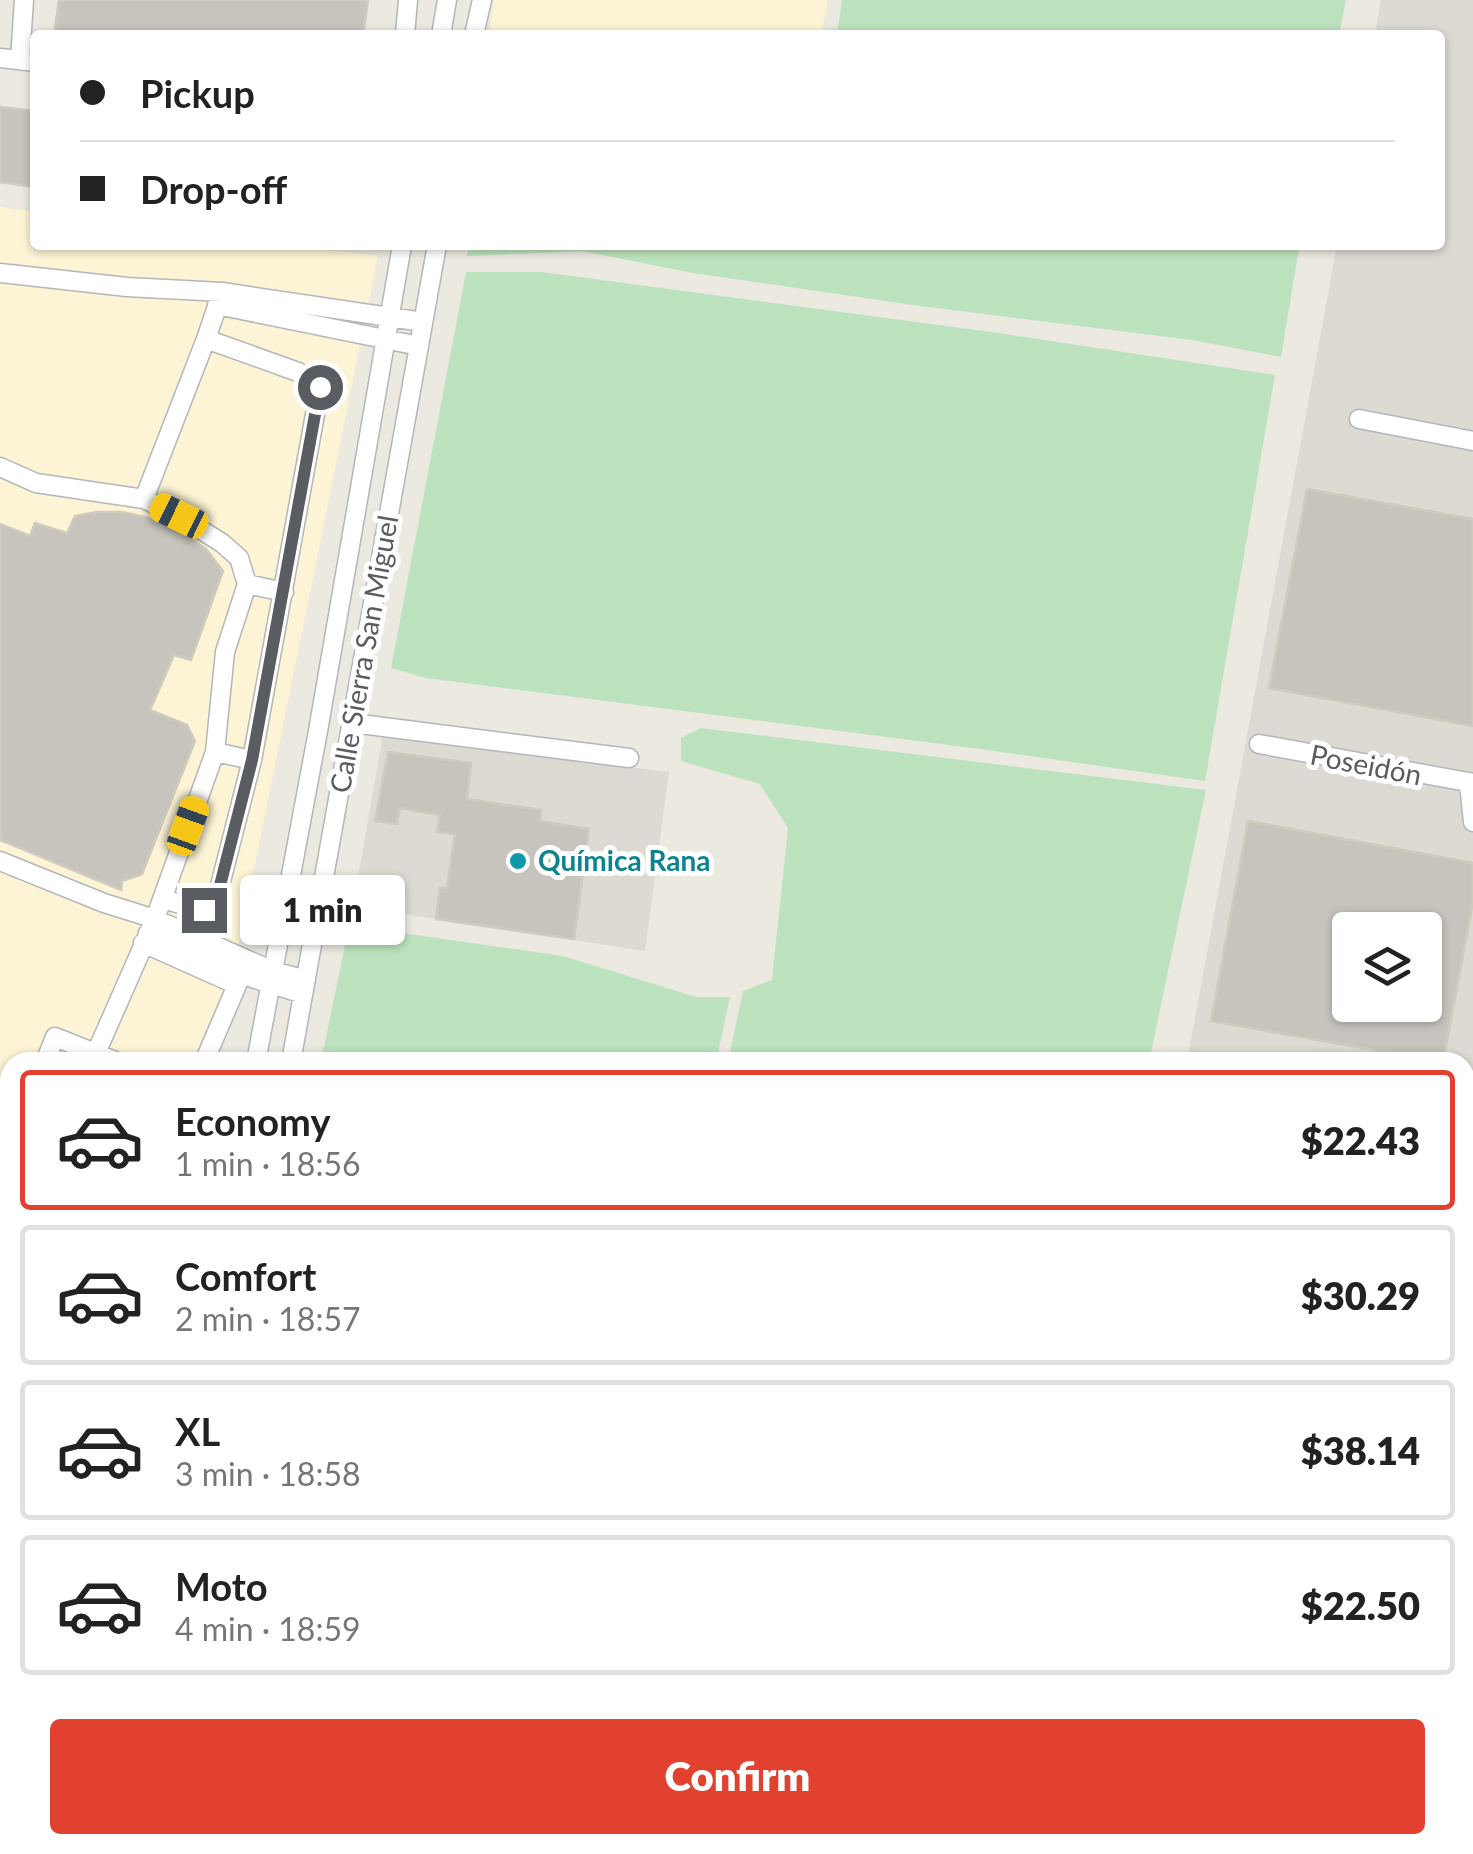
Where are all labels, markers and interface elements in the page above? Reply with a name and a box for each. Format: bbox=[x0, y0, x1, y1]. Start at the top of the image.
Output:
text: Pickup bbox=[140, 70, 255, 116]
text: Drop-off bbox=[140, 166, 287, 212]
route start bbox=[298, 365, 343, 410]
car bbox=[145, 489, 213, 543]
street label: Calle Sierra San Miguel bbox=[322, 512, 404, 795]
street label: Poseidón bbox=[1308, 737, 1425, 791]
car bbox=[164, 793, 212, 859]
place label: Química Rana bbox=[538, 843, 710, 877]
marker: Química Rana bbox=[507, 850, 529, 872]
callout: 1 min bbox=[239, 875, 404, 945]
route end bbox=[182, 888, 227, 933]
text: 1 min bbox=[283, 890, 362, 929]
map controls bbox=[1332, 912, 1442, 1022]
button: layers bbox=[1332, 912, 1442, 1022]
icon: car bbox=[55, 1095, 145, 1185]
text: Economy bbox=[175, 1098, 330, 1144]
text: $22.43 bbox=[1301, 1117, 1420, 1163]
text: 1 min · 18:56 bbox=[175, 1144, 361, 1183]
icon: car bbox=[55, 1250, 145, 1340]
text: Comfort bbox=[175, 1253, 316, 1299]
text: $30.29 bbox=[1301, 1272, 1420, 1318]
text: 2 min · 18:57 bbox=[175, 1299, 361, 1338]
icon: car bbox=[55, 1405, 145, 1495]
text: XL bbox=[175, 1408, 220, 1454]
text: $38.14 bbox=[1301, 1427, 1420, 1473]
text: 3 min · 18:58 bbox=[175, 1454, 361, 1493]
icon: car bbox=[55, 1560, 145, 1650]
text: Moto bbox=[175, 1563, 268, 1609]
text: $22.50 bbox=[1301, 1582, 1420, 1628]
text: 4 min · 18:59 bbox=[175, 1609, 361, 1648]
button: Confirm bbox=[50, 1719, 1425, 1834]

